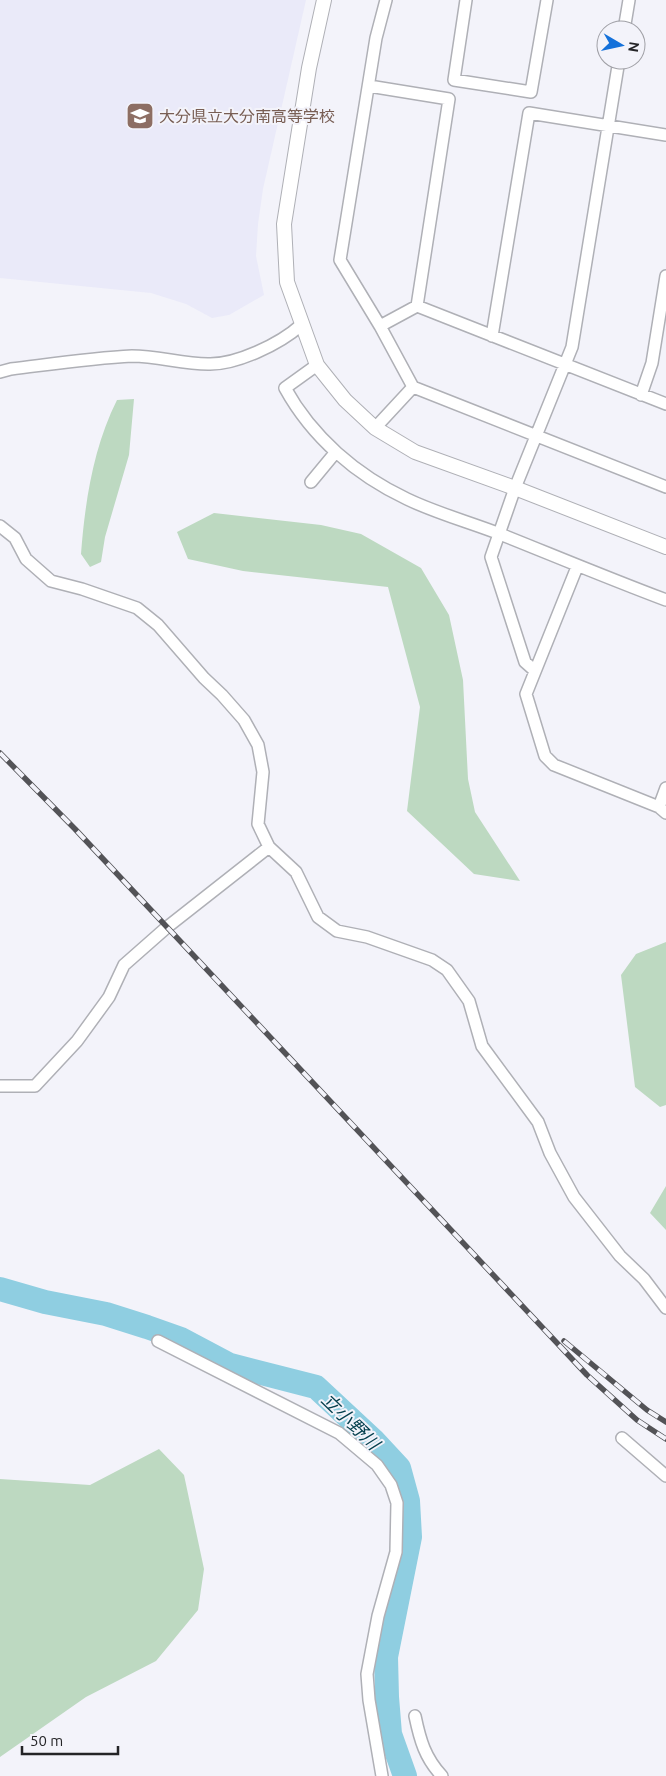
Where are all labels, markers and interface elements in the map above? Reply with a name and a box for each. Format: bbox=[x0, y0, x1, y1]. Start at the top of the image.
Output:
north arrow bbox=[596, 20, 646, 70]
text: N bbox=[625, 41, 643, 53]
school or university icon: 大分県立大分南高等学校 bbox=[125, 101, 155, 131]
place label: 大分県立大分南高等学校 bbox=[159, 107, 335, 125]
water label: 立小野川 bbox=[318, 1389, 385, 1455]
scale bar bbox=[22, 1724, 119, 1756]
text: 50 m bbox=[30, 1732, 63, 1749]

